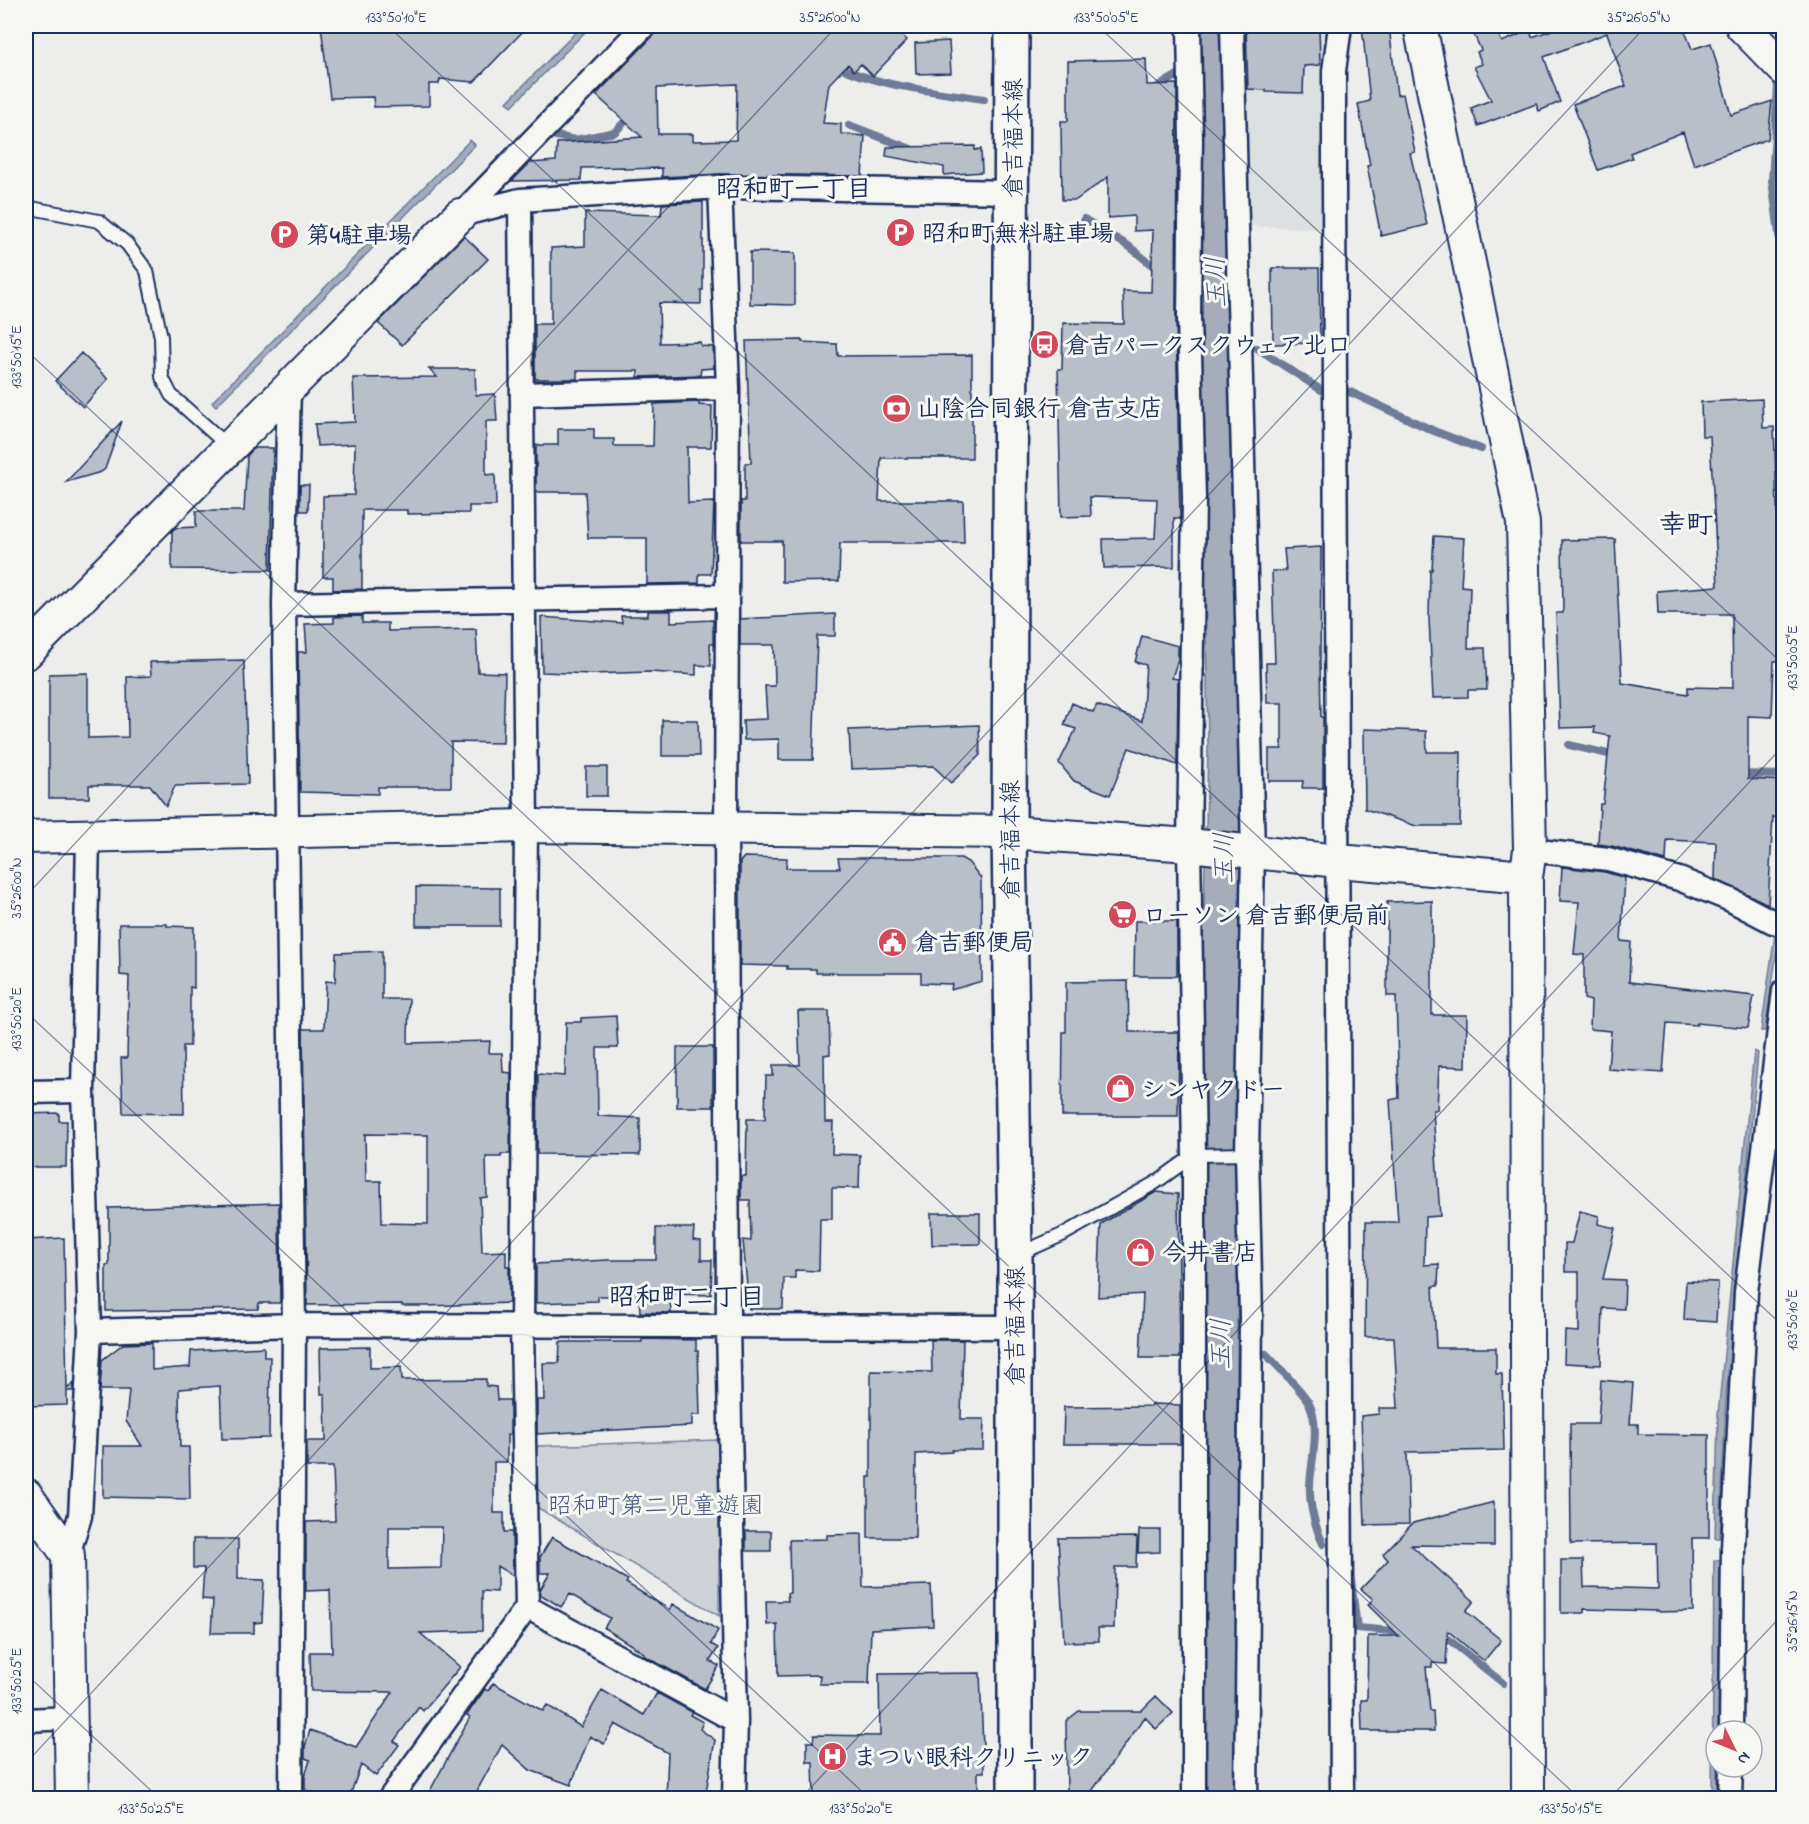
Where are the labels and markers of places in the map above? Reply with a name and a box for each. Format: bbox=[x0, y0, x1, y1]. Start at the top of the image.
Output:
parking icon: 昭和町無料駐車場 bbox=[885, 217, 917, 249]
place label: 昭和町無料駐車場 bbox=[922, 218, 1114, 253]
parking icon: 第4駐車場 bbox=[269, 219, 301, 251]
place label: 第4駐車場 bbox=[306, 220, 412, 255]
bus stop icon: 倉吉パークスクウェア北口 bbox=[1028, 329, 1060, 361]
place label: 倉吉パークスクウェア北口 bbox=[1065, 330, 1351, 365]
bank icon: 山陰合同銀行 倉吉支店 bbox=[880, 392, 912, 424]
place label: 山陰合同銀行 倉吉支店 bbox=[917, 393, 1163, 428]
supermarket icon: ローソン 倉吉郵便局前 bbox=[1106, 899, 1138, 931]
place label: ローソン 倉吉郵便局前 bbox=[1143, 900, 1389, 935]
public building icon: 倉吉郵便局 bbox=[877, 926, 909, 958]
place label: 倉吉郵便局 bbox=[914, 927, 1034, 962]
shop icon: シンヤクドー bbox=[1104, 1073, 1136, 1105]
place label: シンヤクドー bbox=[1141, 1074, 1285, 1109]
shop icon: 今井書店 bbox=[1125, 1236, 1157, 1268]
place label: 今井書店 bbox=[1162, 1237, 1258, 1272]
hospital icon: まつい眼科クリニック bbox=[816, 1741, 848, 1773]
place label: まつい眼科クリニック bbox=[853, 1742, 1093, 1777]

